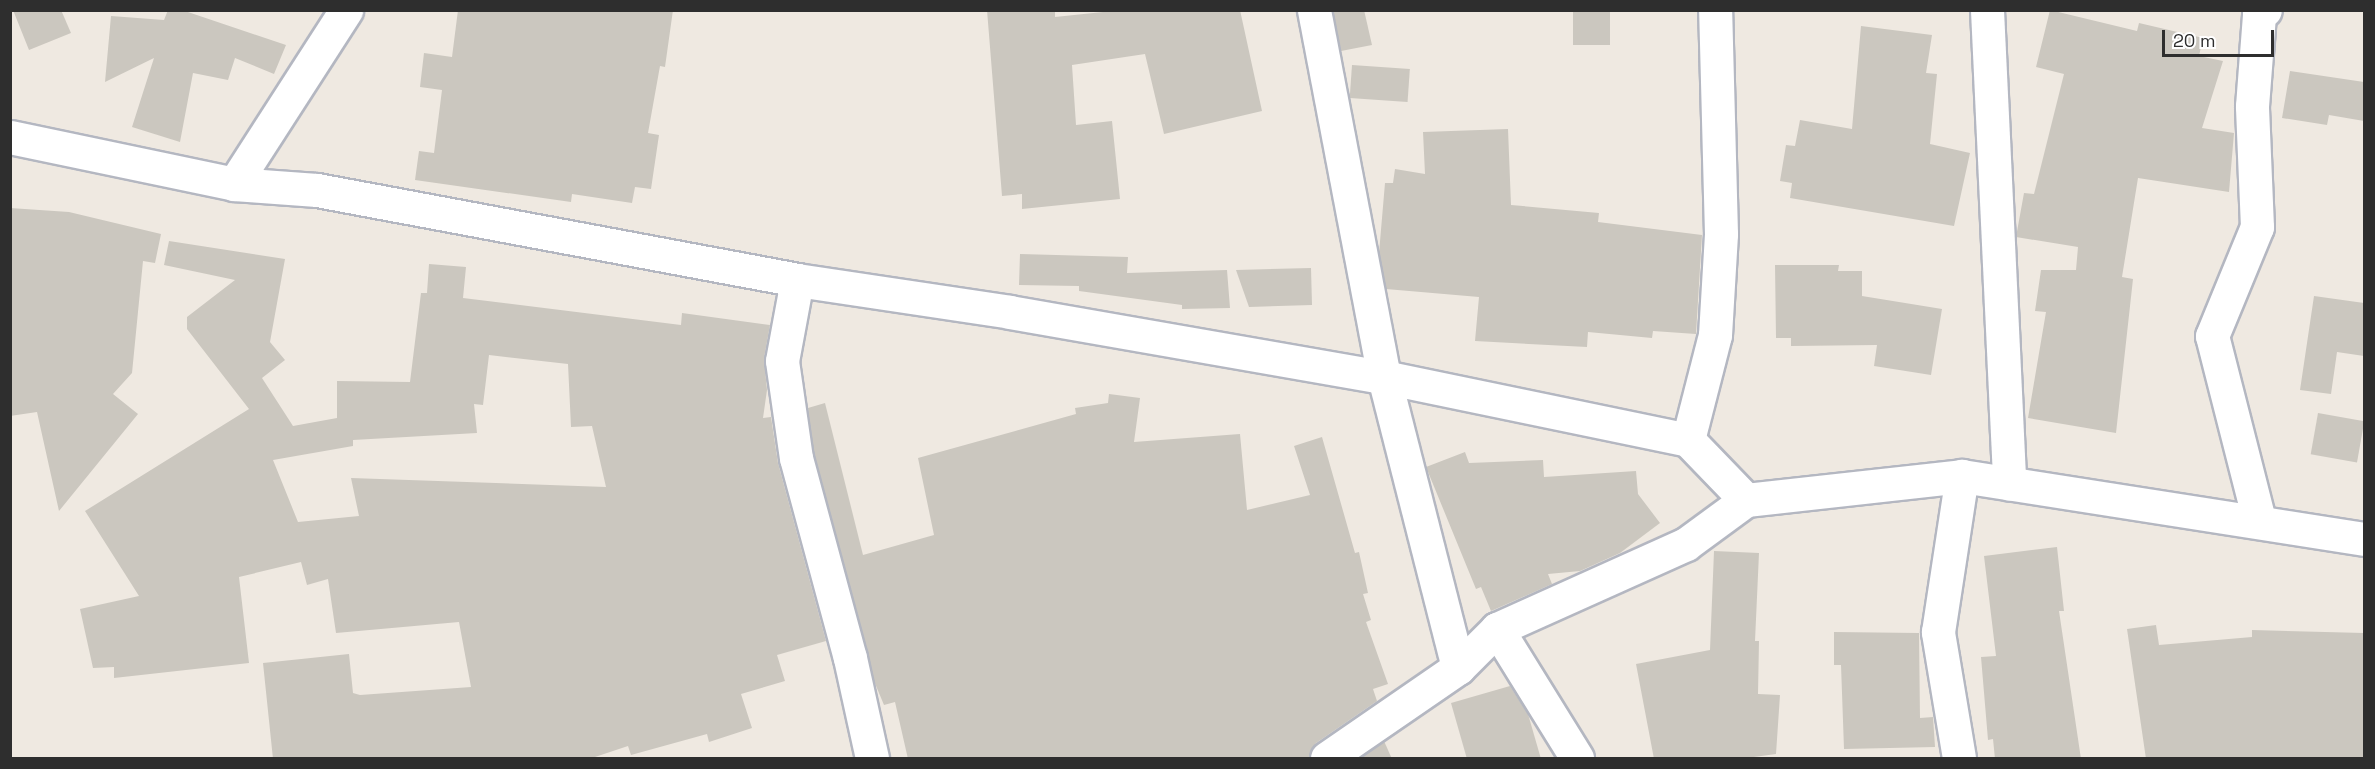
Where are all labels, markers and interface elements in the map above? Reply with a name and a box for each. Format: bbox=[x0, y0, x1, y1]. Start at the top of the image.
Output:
scale bar bbox=[2165, 18, 2278, 56]
text: 20 m bbox=[2173, 29, 2216, 52]

